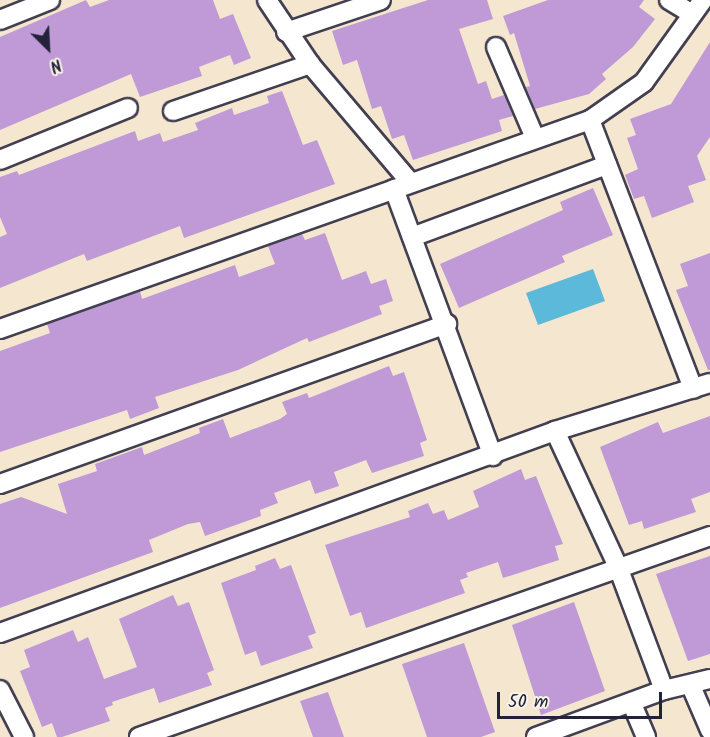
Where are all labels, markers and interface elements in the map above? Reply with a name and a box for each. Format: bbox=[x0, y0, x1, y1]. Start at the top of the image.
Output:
north arrow bbox=[18, 18, 78, 78]
text: N bbox=[46, 51, 65, 78]
scale bar bbox=[500, 680, 665, 718]
text: 50 m bbox=[508, 688, 548, 717]

